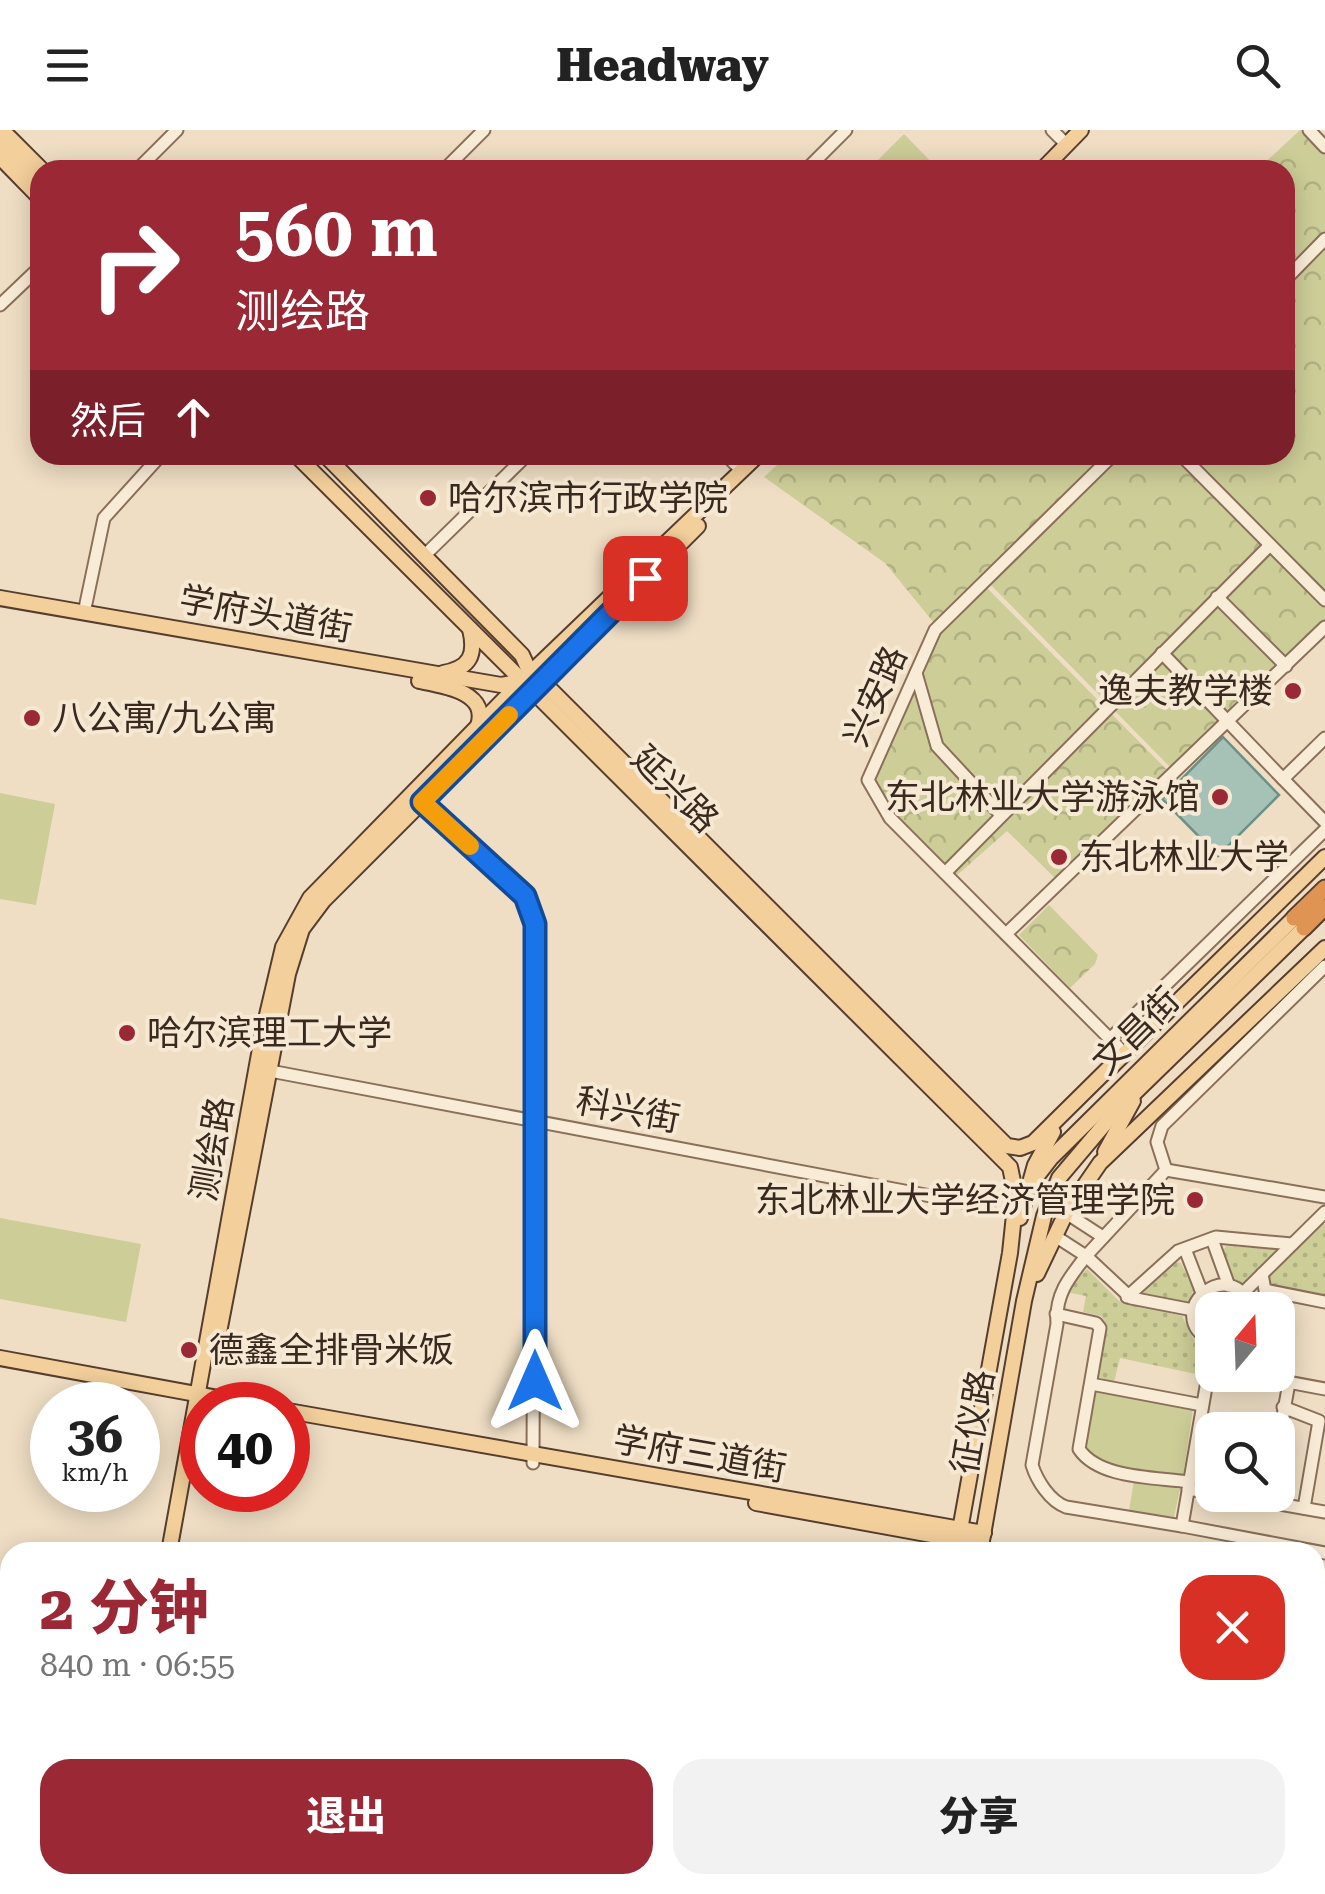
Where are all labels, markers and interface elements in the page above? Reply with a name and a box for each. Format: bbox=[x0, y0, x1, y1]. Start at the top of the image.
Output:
icon: menu bbox=[40, 38, 95, 93]
icon: search bbox=[1230, 38, 1285, 93]
text: Headway bbox=[556, 39, 769, 92]
text: 560 m bbox=[235, 191, 438, 273]
icon: right bbox=[70, 200, 200, 330]
text: 测绘路 bbox=[235, 285, 370, 338]
icon: ahead bbox=[166, 390, 221, 445]
text: 然后 bbox=[70, 399, 146, 443]
place label: 哈尔滨市行政学院 bbox=[448, 478, 728, 519]
marker: 哈尔滨市行政学院 bbox=[417, 487, 439, 509]
pin bbox=[603, 536, 688, 621]
icon: arrive bbox=[618, 551, 673, 606]
street label: 学府头道街 bbox=[176, 579, 356, 650]
street label: 兴安路 bbox=[835, 640, 916, 753]
place label: 逸夫教学楼 bbox=[1098, 671, 1273, 712]
marker: 逸夫教学楼 bbox=[1282, 680, 1304, 702]
place label: 八公寓/九公寓 bbox=[52, 698, 277, 739]
marker: 八公寓/九公寓 bbox=[21, 707, 43, 729]
street label: 延兴路 bbox=[623, 738, 726, 841]
place label: 东北林业大学游泳馆 bbox=[885, 777, 1200, 818]
marker: 东北林业大学游泳馆 bbox=[1209, 786, 1231, 808]
place label: 东北林业大学 bbox=[1079, 837, 1289, 878]
marker: 东北林业大学 bbox=[1048, 846, 1070, 868]
street label: 文昌街 bbox=[1085, 980, 1188, 1083]
place label: 哈尔滨理工大学 bbox=[147, 1013, 392, 1054]
marker: 哈尔滨理工大学 bbox=[116, 1022, 138, 1044]
street label: 科兴街 bbox=[572, 1080, 683, 1141]
street label: 测绘路 bbox=[183, 1094, 242, 1204]
place label: 东北林业大学经济管理学院 bbox=[755, 1180, 1175, 1221]
marker: 东北林业大学经济管理学院 bbox=[1184, 1189, 1206, 1211]
north arrow bbox=[1195, 1292, 1295, 1392]
map controls bbox=[1195, 1292, 1295, 1512]
position arrow bbox=[483, 1329, 587, 1433]
place label: 德鑫全排骨米饭 bbox=[209, 1330, 454, 1371]
marker: 德鑫全排骨米饭 bbox=[178, 1339, 200, 1361]
street label: 征仪路 bbox=[944, 1367, 1003, 1477]
speed limit sign: 40 bbox=[180, 1382, 310, 1512]
text: 36 bbox=[67, 1406, 123, 1464]
button: search bbox=[1195, 1412, 1295, 1512]
street label: 学府三道街 bbox=[610, 1419, 790, 1490]
text: km/h bbox=[62, 1458, 128, 1487]
text: 2 分钟 bbox=[40, 1573, 209, 1644]
button: close bbox=[1180, 1575, 1285, 1680]
text: 840 m · 06:55 bbox=[40, 1646, 235, 1684]
button: 退出 bbox=[40, 1759, 653, 1874]
button: 分享 bbox=[673, 1759, 1285, 1874]

